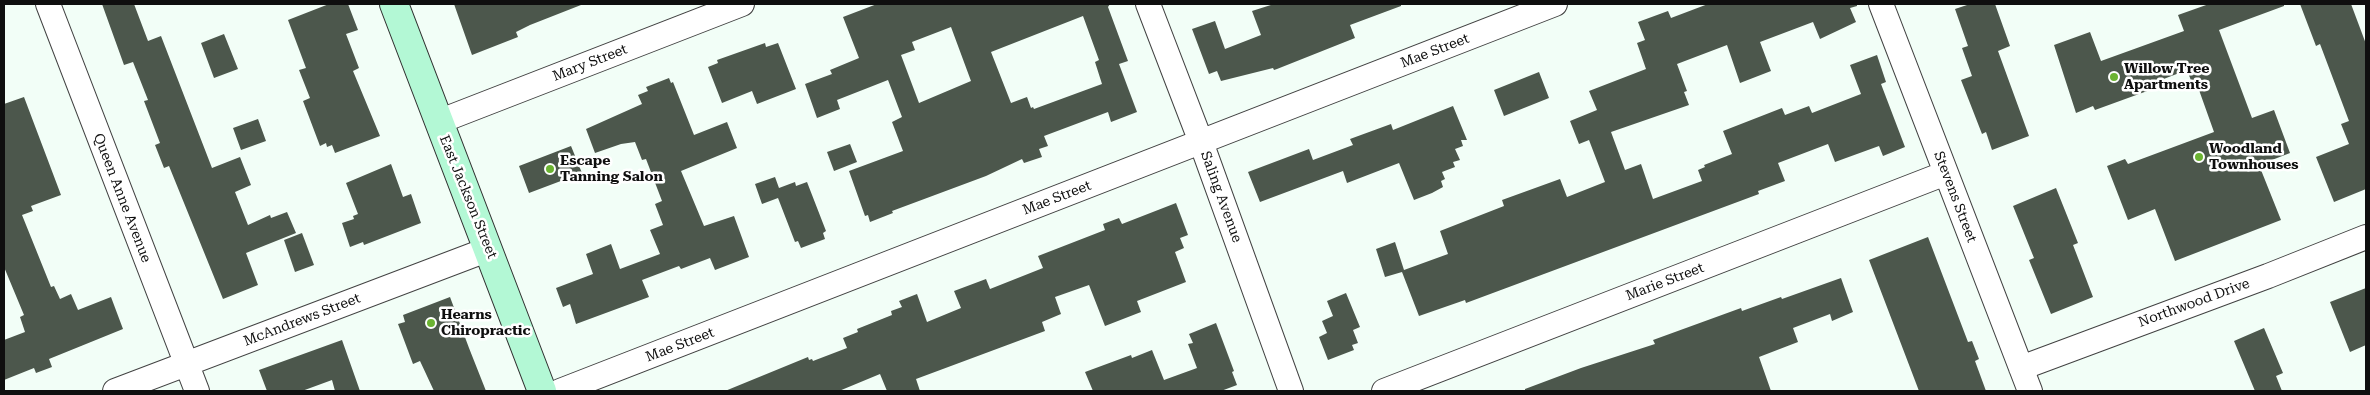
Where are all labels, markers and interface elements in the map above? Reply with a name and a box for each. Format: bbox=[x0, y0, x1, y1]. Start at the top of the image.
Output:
street label: Mae Street bbox=[1398, 30, 1472, 72]
street label: Mary Street bbox=[550, 41, 630, 85]
place label: Willow Tree Apartments bbox=[2124, 61, 2210, 94]
marker: Willow Tree Apartments bbox=[2108, 71, 2120, 83]
street label: Queen Anne Avenue bbox=[90, 131, 154, 265]
street label: East Jackson Street bbox=[436, 133, 500, 261]
place label: Woodland Townhouses bbox=[2209, 141, 2299, 174]
street label: Saling Avenue bbox=[1197, 149, 1245, 245]
street label: Stevens Street bbox=[1930, 149, 1980, 245]
marker: Woodland Townhouses bbox=[2193, 151, 2205, 163]
place label: Escape Tanning Salon bbox=[560, 153, 663, 186]
marker: Escape Tanning Salon bbox=[544, 163, 556, 175]
street label: Mae Street bbox=[1020, 177, 1094, 219]
street label: Marie Street bbox=[1624, 259, 1706, 305]
street label: Northwood Drive bbox=[2136, 275, 2252, 331]
street label: McAndrews Street bbox=[241, 290, 363, 350]
place label: Hearns Chiropractic bbox=[441, 307, 531, 340]
marker: Hearns Chiropractic bbox=[425, 317, 437, 329]
street label: Mae Street bbox=[643, 324, 717, 366]

